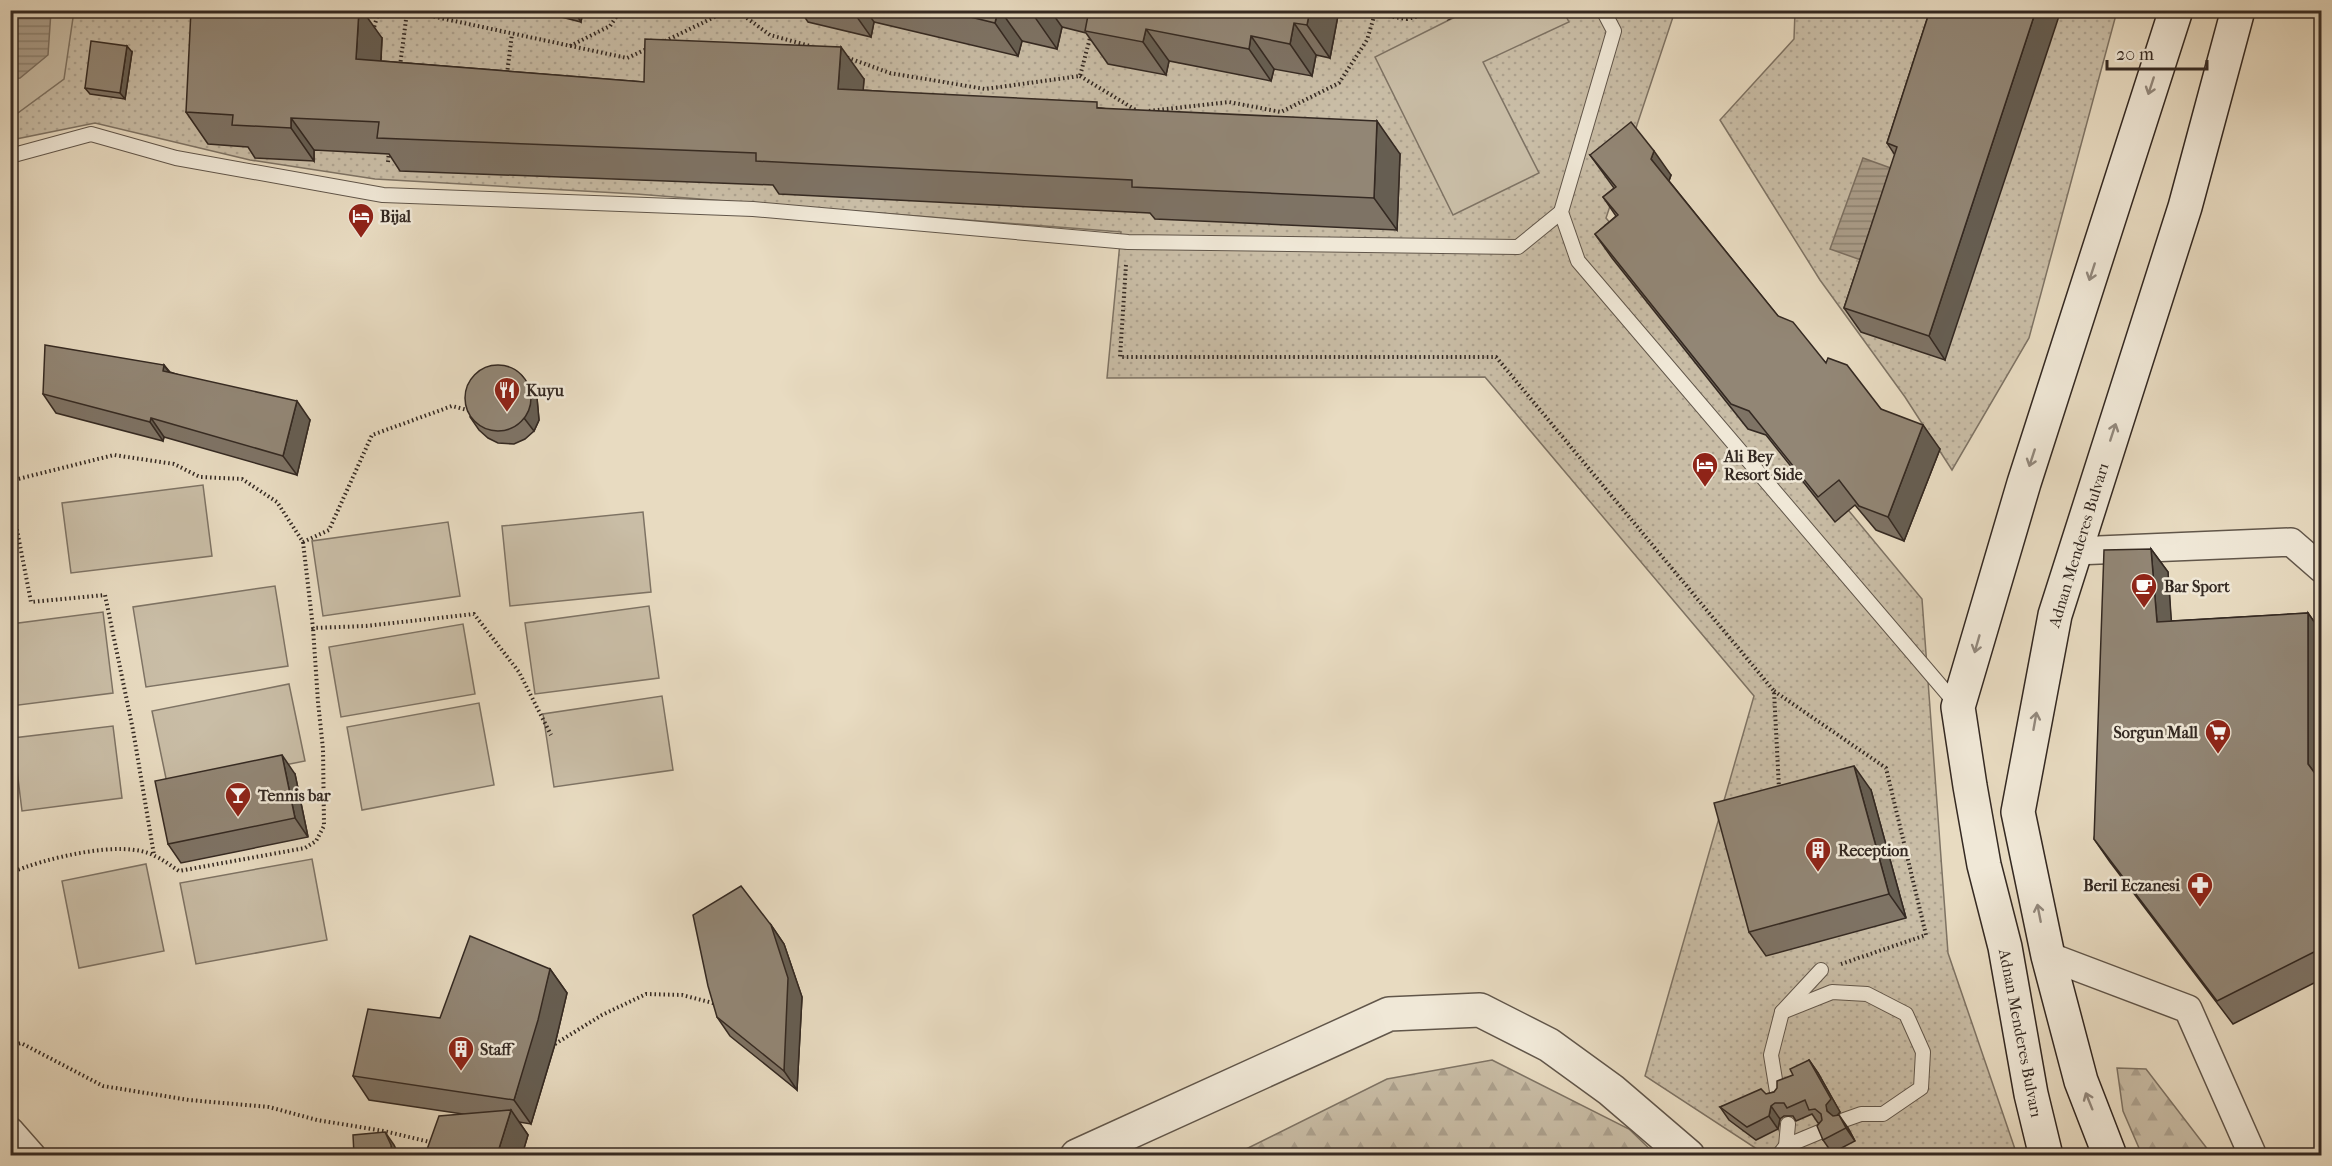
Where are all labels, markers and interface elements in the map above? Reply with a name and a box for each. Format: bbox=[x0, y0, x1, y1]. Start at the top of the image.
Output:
scale bar bbox=[2107, 33, 2208, 71]
text: 20 m bbox=[2116, 44, 2154, 65]
one-way arrow bbox=[2145, 76, 2156, 95]
hotel icon: Bijal bbox=[346, 201, 376, 239]
place label: Bijal bbox=[380, 207, 412, 226]
one-way arrow bbox=[2085, 262, 2096, 281]
restaurant icon: Kuyu bbox=[492, 375, 522, 413]
place label: Kuyu bbox=[526, 381, 565, 401]
one-way arrow bbox=[2108, 423, 2119, 442]
place label: Ali Bey Resort Side bbox=[1723, 447, 1803, 484]
one-way arrow bbox=[2026, 448, 2037, 467]
hotel icon: Ali Bey Resort Side bbox=[1690, 450, 1720, 488]
street label: Adnan Menderes Bulvarı bbox=[2044, 460, 2113, 631]
cafe icon: Bar Sport bbox=[2129, 571, 2159, 609]
place label: Bar Sport bbox=[2164, 577, 2230, 597]
one-way arrow bbox=[1971, 635, 1982, 654]
one-way arrow bbox=[2030, 712, 2041, 732]
supermarket icon: Sorgun Mall bbox=[2203, 717, 2233, 755]
place label: Sorgun Mall bbox=[2113, 723, 2199, 743]
bar icon: Tennis bar bbox=[223, 780, 253, 818]
place label: Tennis bar bbox=[257, 786, 332, 805]
building icon: Reception bbox=[1803, 835, 1833, 873]
place label: Reception bbox=[1838, 841, 1909, 861]
pharmacy icon: Beril Eczanesi bbox=[2185, 870, 2215, 908]
place label: Beril Eczanesi bbox=[2083, 876, 2180, 895]
one-way arrow bbox=[2033, 904, 2044, 923]
street label: Adnan Menderes Bulvarı bbox=[1995, 946, 2046, 1119]
building icon: Staff bbox=[446, 1034, 476, 1072]
place label: Staff bbox=[480, 1040, 515, 1059]
one-way arrow bbox=[2083, 1092, 2094, 1111]

